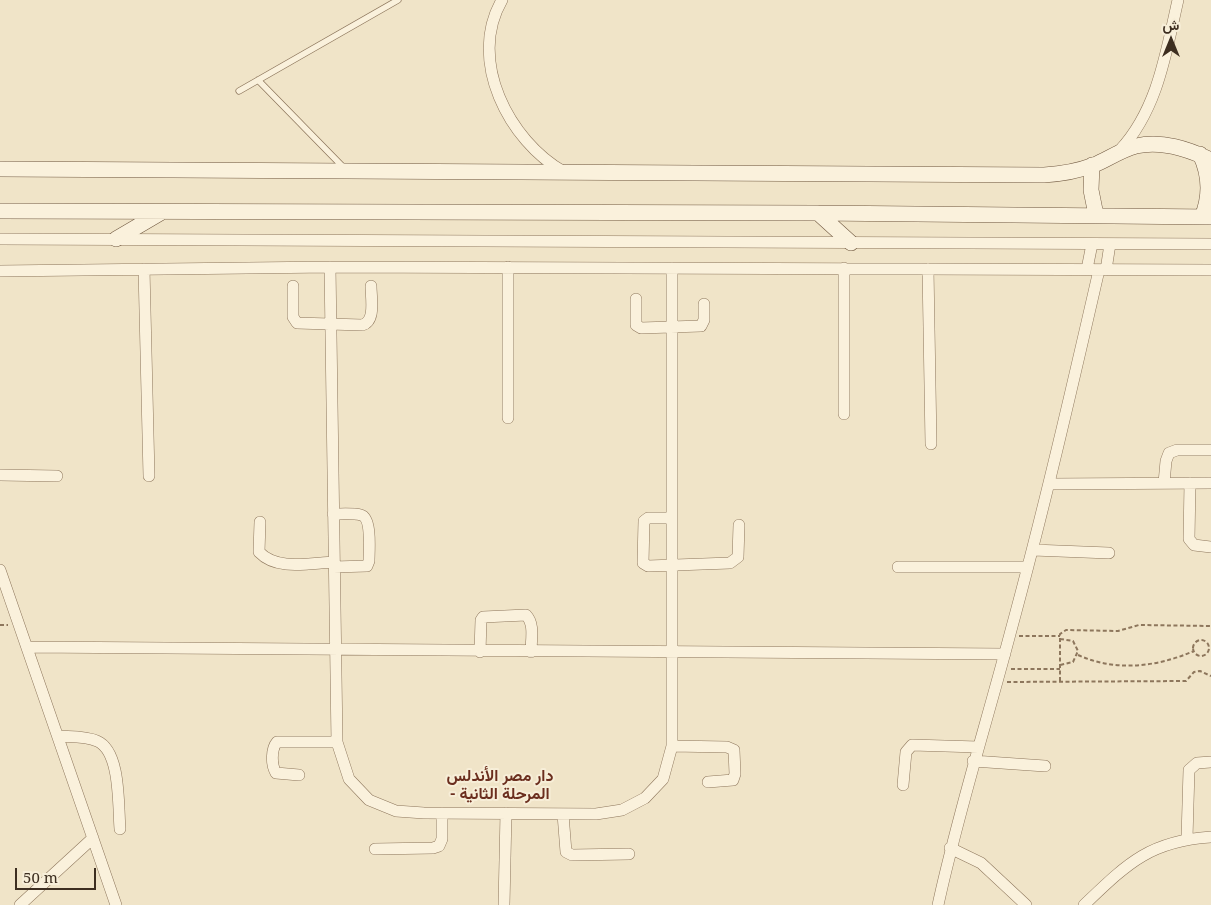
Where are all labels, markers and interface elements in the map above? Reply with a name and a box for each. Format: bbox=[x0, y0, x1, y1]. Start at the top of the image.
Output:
north arrow bbox=[1146, 15, 1196, 65]
text: ش bbox=[1163, 15, 1179, 34]
district label: دار مصر الأندلس - المرحلة الثانية bbox=[447, 766, 553, 804]
scale bar bbox=[18, 858, 99, 890]
text: 50 m bbox=[23, 867, 58, 887]

